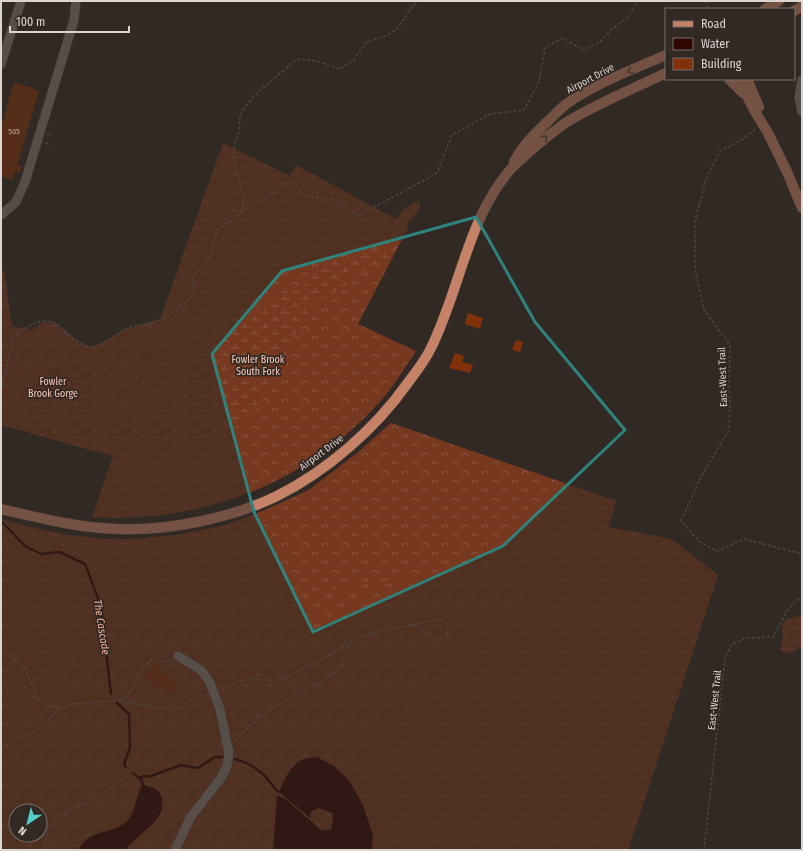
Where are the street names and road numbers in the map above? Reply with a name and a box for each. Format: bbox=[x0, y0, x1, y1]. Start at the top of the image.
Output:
street label: Airport Drive bbox=[565, 61, 616, 96]
street label: East-West Trail bbox=[716, 346, 730, 407]
street label: Airport Drive bbox=[297, 432, 346, 473]
street label: East-West Trail bbox=[706, 669, 724, 731]

